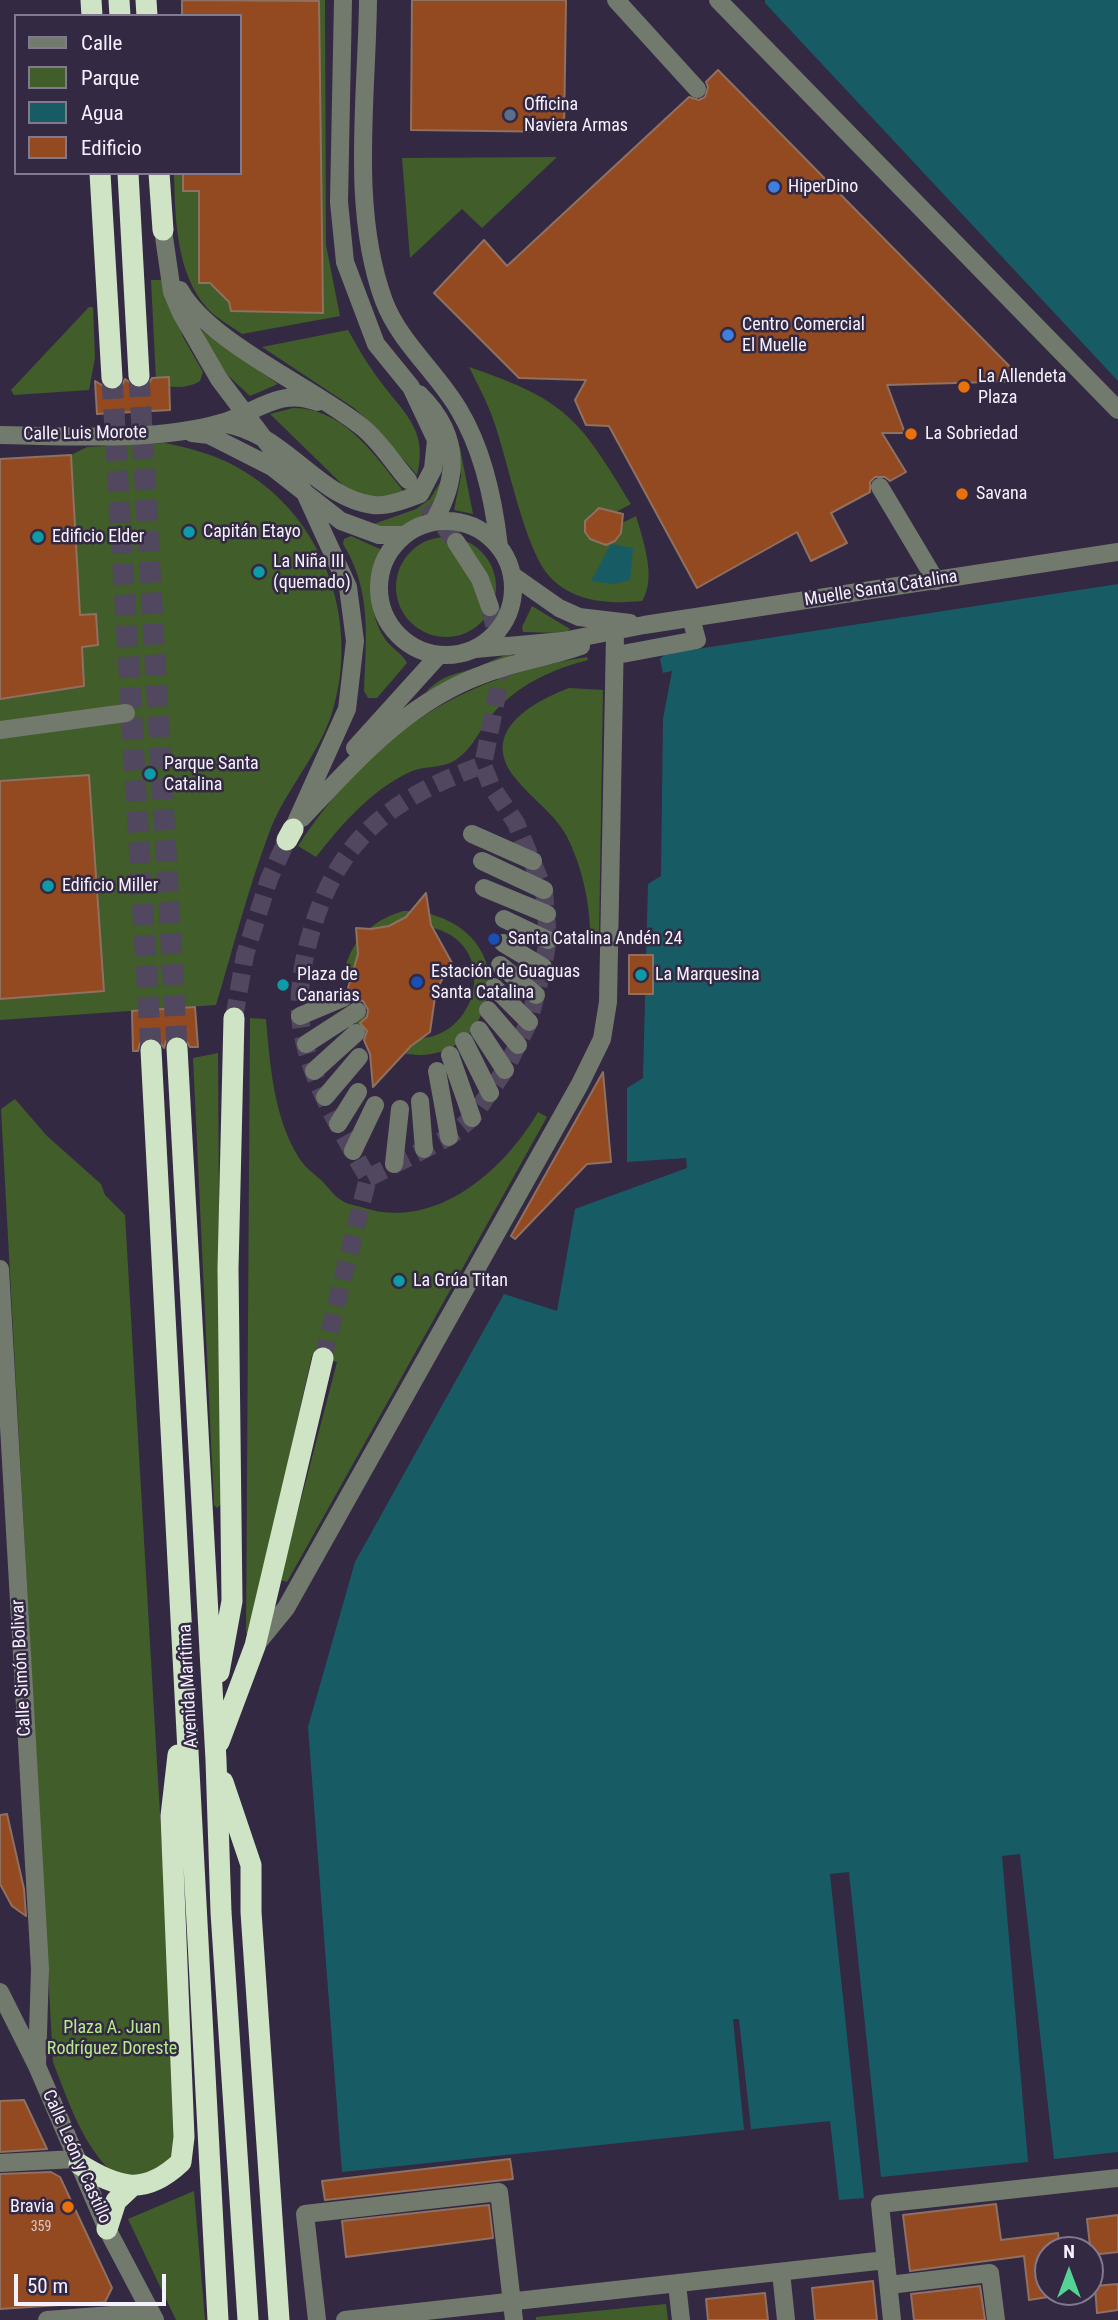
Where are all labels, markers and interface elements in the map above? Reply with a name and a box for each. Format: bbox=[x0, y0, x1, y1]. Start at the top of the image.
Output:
legend bbox=[14, 14, 242, 175]
text: Calle bbox=[81, 31, 122, 55]
text: Parque bbox=[81, 66, 139, 90]
place label: Officina Naviera Armas bbox=[524, 94, 628, 136]
text: Agua bbox=[81, 101, 124, 125]
marker: Officina Naviera Armas bbox=[502, 107, 518, 123]
text: Edificio bbox=[81, 136, 142, 160]
place label: HiperDino bbox=[788, 176, 858, 198]
marker: HiperDino bbox=[766, 179, 782, 195]
place label: Centro Comercial El Muelle bbox=[742, 314, 865, 356]
marker: Centro Comercial El Muelle bbox=[720, 327, 736, 343]
place label: La Allendeta Plaza bbox=[978, 366, 1066, 408]
marker: La Allendeta Plaza bbox=[956, 379, 972, 395]
street label: Calle Luis Morote bbox=[23, 422, 147, 446]
place label: La Sobriedad bbox=[925, 423, 1018, 445]
marker: La Sobriedad bbox=[903, 426, 919, 442]
place label: Savana bbox=[976, 483, 1027, 505]
marker: Savana bbox=[954, 486, 970, 502]
place label: Capitán Etayo bbox=[203, 521, 301, 543]
marker: Capitán Etayo bbox=[181, 524, 197, 540]
place label: Edificio Elder bbox=[52, 526, 144, 548]
marker: Edificio Elder bbox=[30, 529, 46, 545]
place label: La Niña III (quemado) bbox=[273, 551, 351, 594]
marker: La Niña III (quemado) bbox=[251, 564, 267, 580]
street label: Muelle Santa Catalina bbox=[803, 566, 959, 612]
place label: Parque Santa Catalina bbox=[164, 753, 259, 796]
marker: Parque Santa Catalina bbox=[142, 766, 158, 782]
place label: Edificio Miller bbox=[62, 875, 158, 897]
marker: Edificio Miller bbox=[40, 878, 56, 894]
place label: Santa Catalina Andén 24 bbox=[508, 928, 682, 950]
marker: Santa Catalina Andén 24 bbox=[486, 931, 502, 947]
place label: Estación de Guaguas Santa Catalina bbox=[431, 961, 580, 1004]
place label: Plaza de Canarias bbox=[297, 964, 360, 1006]
place label: La Marquesina bbox=[655, 964, 760, 986]
marker: La Marquesina bbox=[633, 967, 649, 983]
marker: Estación de Guaguas Santa Catalina bbox=[409, 974, 425, 990]
marker: Plaza de Canarias bbox=[275, 977, 291, 993]
place label: La Grúa Titan bbox=[413, 1270, 508, 1292]
marker: La Grúa Titan bbox=[391, 1273, 407, 1289]
street label: Calle Simón Bolivar bbox=[8, 1599, 36, 1737]
street label: Avenida Marítima bbox=[175, 1623, 203, 1749]
park label: Plaza A. Juan Rodríguez Doreste bbox=[47, 2017, 177, 2060]
street label: Calle León y Castillo bbox=[37, 2087, 115, 2227]
place label: Bravia bbox=[10, 2196, 54, 2218]
marker: Bravia bbox=[60, 2199, 76, 2215]
house number: 359 bbox=[31, 2219, 51, 2235]
north arrow bbox=[1034, 2236, 1104, 2306]
text: N bbox=[1063, 2240, 1075, 2263]
scale bar bbox=[18, 2260, 170, 2304]
text: 50 m bbox=[27, 2274, 68, 2298]

